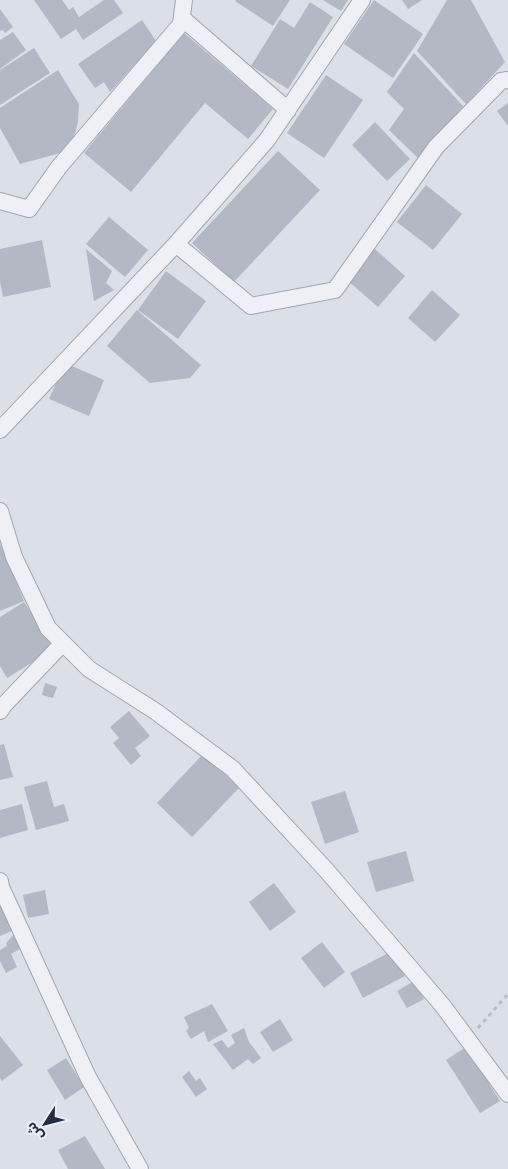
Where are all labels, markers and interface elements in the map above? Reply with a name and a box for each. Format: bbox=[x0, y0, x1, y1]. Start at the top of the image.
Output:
north arrow bbox=[20, 1099, 70, 1149]
text: ش bbox=[22, 1119, 47, 1145]

